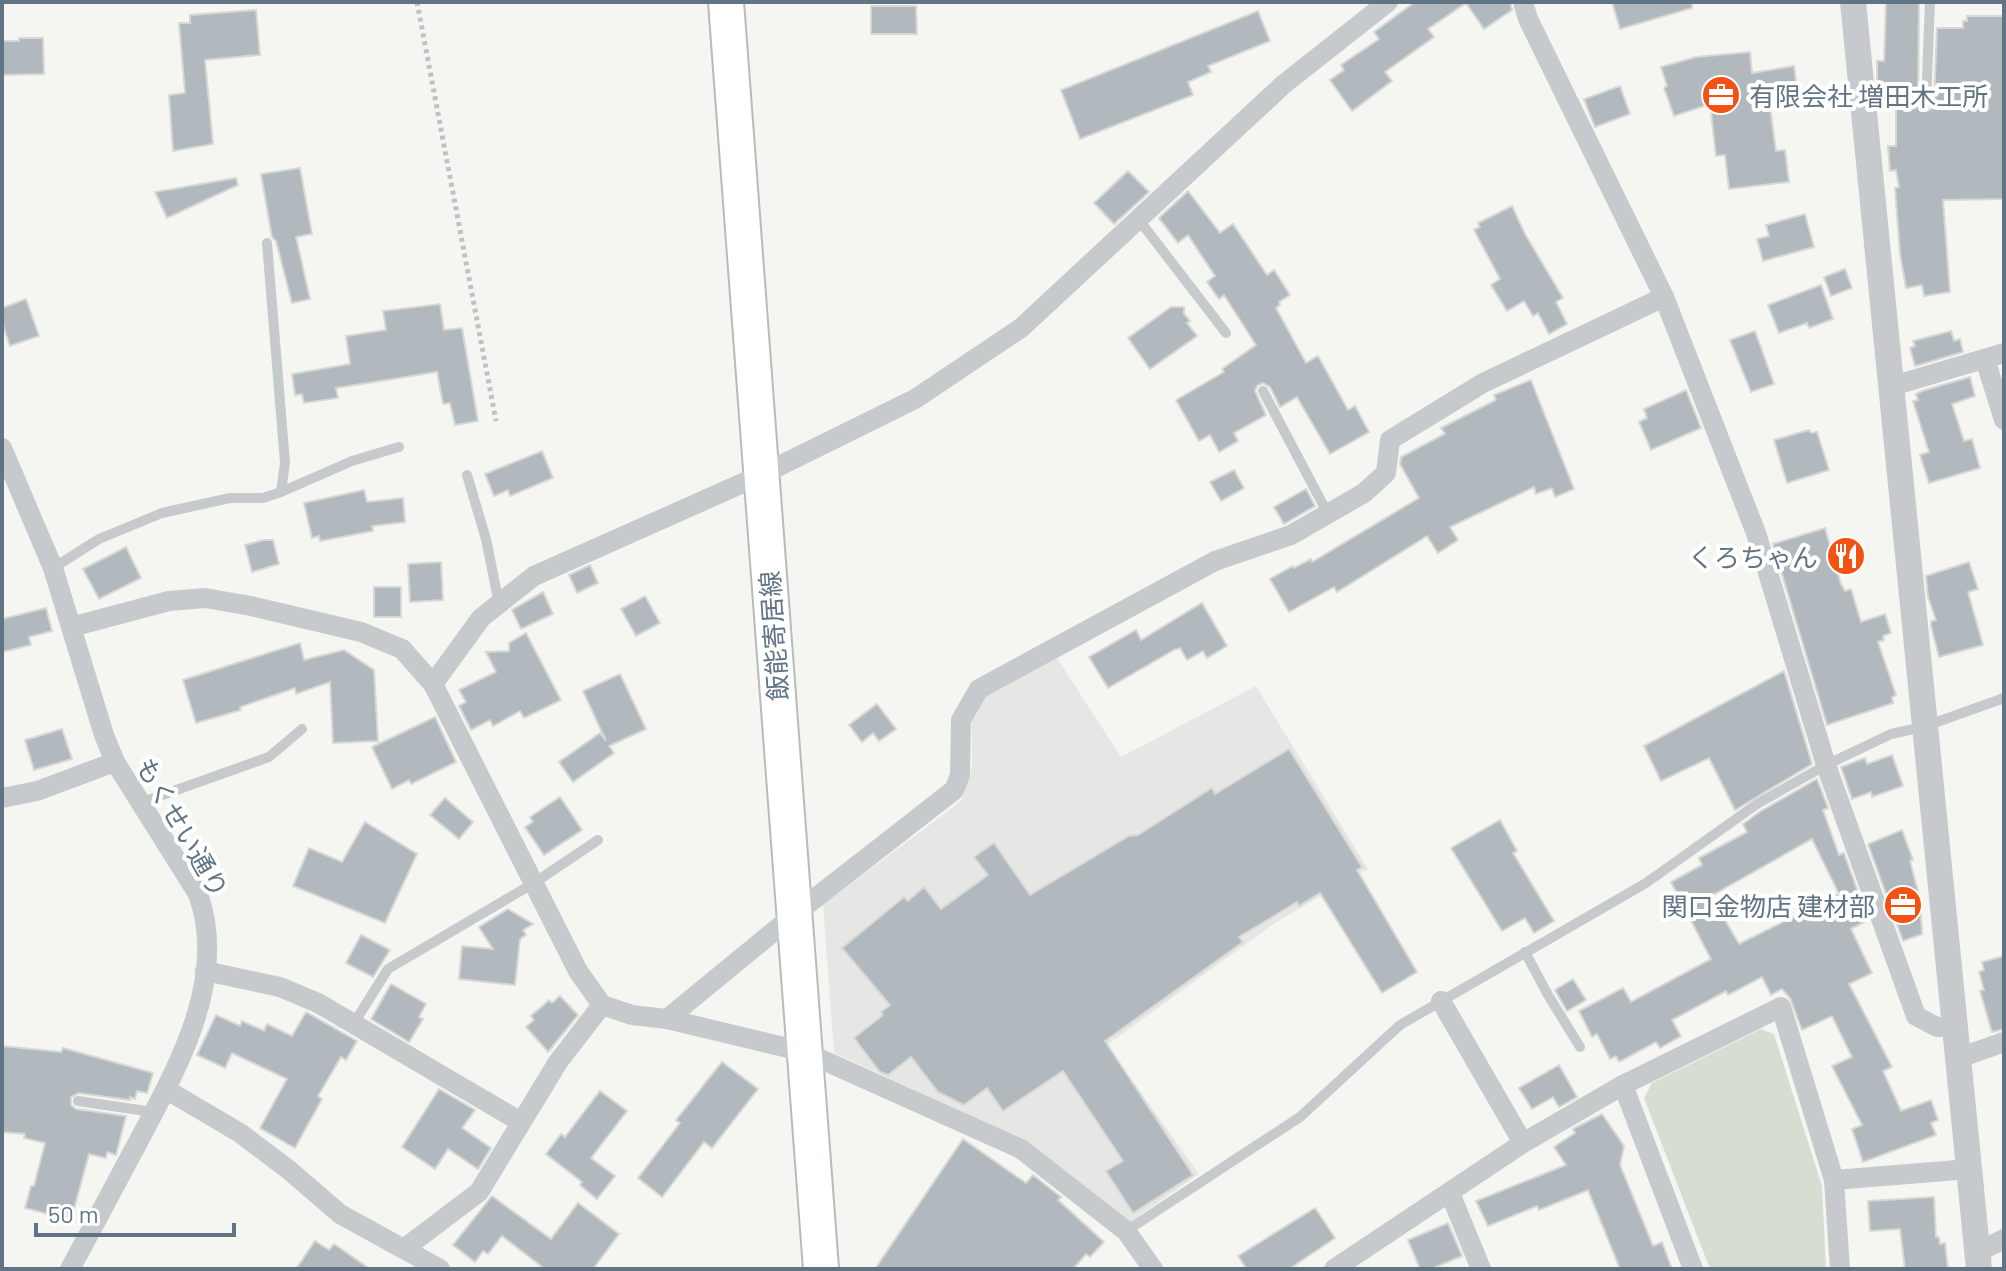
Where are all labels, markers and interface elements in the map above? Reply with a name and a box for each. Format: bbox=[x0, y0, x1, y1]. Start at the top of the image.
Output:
office icon: 有限会社 増田木工所 bbox=[1700, 74, 1742, 116]
place label: 有限会社 増田木工所 bbox=[1749, 80, 1988, 111]
restaurant icon: くろちゃん bbox=[1825, 535, 1867, 577]
place label: くろちゃん bbox=[1688, 541, 1818, 572]
street label: 飯能寄居線 bbox=[753, 570, 793, 702]
street label: もくせい通り bbox=[131, 752, 235, 902]
office icon: 関口金物店 建材部 bbox=[1882, 884, 1924, 926]
place label: 関口金物店 建材部 bbox=[1662, 890, 1875, 921]
scale bar bbox=[36, 1187, 234, 1237]
text: 50 m bbox=[48, 1199, 99, 1228]

